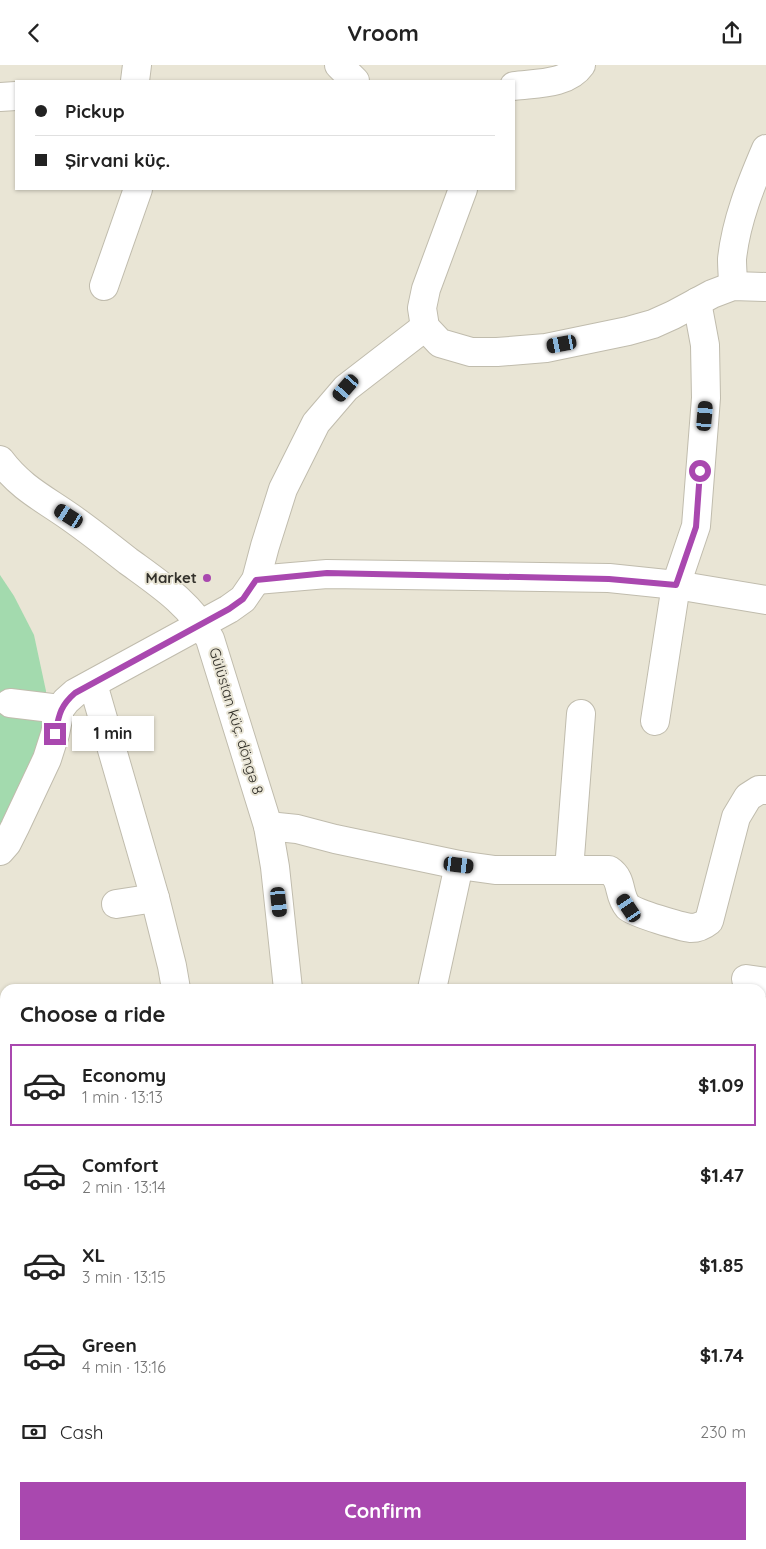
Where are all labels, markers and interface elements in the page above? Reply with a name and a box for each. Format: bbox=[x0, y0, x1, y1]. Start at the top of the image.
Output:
icon: back bbox=[20, 19, 48, 47]
text: Vroom bbox=[347, 19, 419, 47]
icon: share bbox=[718, 19, 746, 47]
text: Pickup bbox=[65, 99, 125, 123]
text: Şirvani küç. bbox=[65, 148, 170, 172]
car bbox=[545, 334, 578, 354]
car bbox=[330, 372, 361, 404]
car bbox=[696, 400, 713, 432]
route start bbox=[689, 460, 711, 482]
car bbox=[52, 502, 85, 530]
place label: Market bbox=[146, 568, 197, 587]
marker: Market bbox=[201, 572, 213, 584]
street label: Gülüstan küç. döngə 8 bbox=[205, 645, 268, 797]
callout: 1 min bbox=[72, 717, 155, 751]
route end bbox=[44, 723, 66, 745]
text: 1 min bbox=[94, 723, 132, 743]
car bbox=[443, 856, 474, 874]
car bbox=[269, 886, 288, 918]
car bbox=[614, 891, 643, 925]
text: Choose a ride bbox=[20, 1000, 165, 1028]
icon: car bbox=[22, 1063, 67, 1108]
text: Economy bbox=[82, 1063, 166, 1087]
text: $1.09 bbox=[698, 1073, 744, 1097]
text: 1 min · 13:13 bbox=[82, 1087, 163, 1107]
icon: car bbox=[22, 1153, 67, 1198]
text: Comfort bbox=[82, 1153, 159, 1177]
text: $1.47 bbox=[700, 1163, 744, 1187]
text: 2 min · 13:14 bbox=[82, 1177, 166, 1197]
icon: car bbox=[22, 1243, 67, 1288]
text: XL bbox=[82, 1243, 105, 1267]
text: $1.85 bbox=[699, 1253, 744, 1277]
text: 3 min · 13:15 bbox=[82, 1267, 166, 1287]
icon: car bbox=[22, 1333, 67, 1378]
text: Green bbox=[82, 1333, 137, 1357]
text: $1.74 bbox=[700, 1343, 744, 1367]
text: 4 min · 13:16 bbox=[82, 1357, 166, 1377]
icon: cash bbox=[20, 1418, 48, 1446]
text: Cash bbox=[60, 1420, 104, 1444]
text: 230 m bbox=[700, 1422, 746, 1442]
button: Confirm bbox=[20, 1482, 746, 1540]

